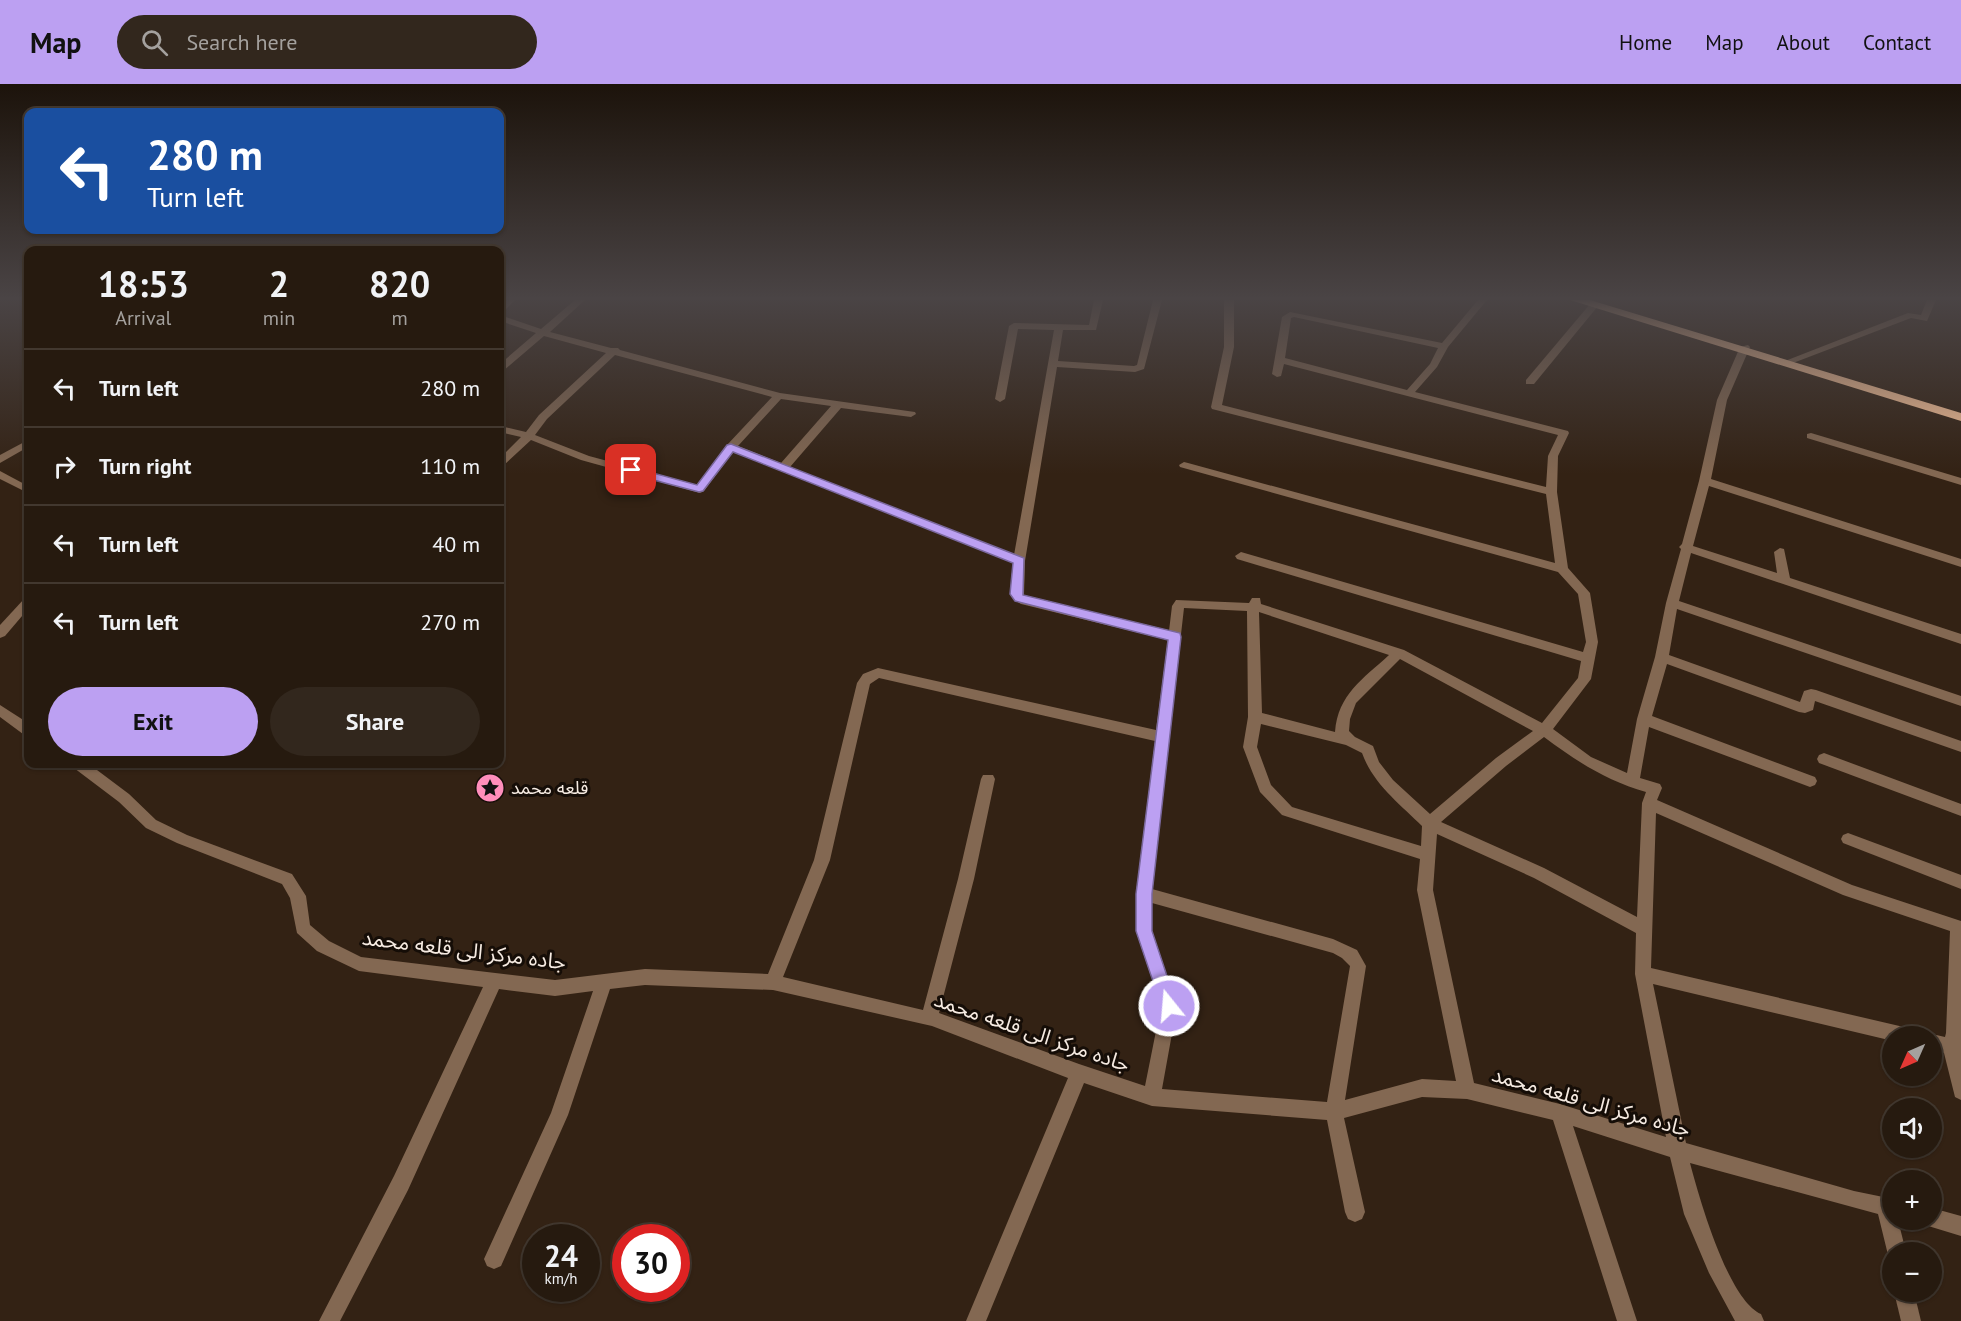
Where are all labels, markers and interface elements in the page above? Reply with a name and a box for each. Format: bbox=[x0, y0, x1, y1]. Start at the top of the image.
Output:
search box bbox=[117, 15, 537, 69]
text: Map bbox=[30, 24, 81, 61]
icon: search bbox=[138, 26, 171, 59]
text: Search here bbox=[186, 28, 297, 56]
text: Home bbox=[1619, 29, 1672, 56]
text: Map bbox=[1705, 29, 1744, 56]
text: About bbox=[1777, 29, 1830, 56]
text: Contact bbox=[1863, 29, 1931, 56]
text: 280 m bbox=[147, 127, 263, 182]
icon: left bbox=[48, 132, 126, 210]
text: Turn left bbox=[147, 180, 244, 214]
text: 18:53 bbox=[98, 260, 189, 307]
text: 2 bbox=[269, 260, 289, 307]
text: 820 bbox=[369, 260, 430, 307]
text: Arrival bbox=[115, 305, 171, 331]
text: min bbox=[263, 305, 295, 331]
text: m bbox=[392, 305, 408, 331]
icon: left bbox=[48, 372, 81, 405]
text: Turn left bbox=[99, 374, 179, 402]
text: 280 m bbox=[420, 374, 480, 402]
pin bbox=[605, 444, 656, 495]
icon: right bbox=[48, 450, 81, 483]
text: Turn right bbox=[99, 452, 191, 480]
text: 110 m bbox=[420, 452, 480, 480]
icon: arrive bbox=[614, 453, 647, 486]
icon: left bbox=[48, 528, 81, 561]
text: Turn left bbox=[99, 530, 179, 558]
text: 40 m bbox=[432, 530, 480, 558]
icon: left bbox=[48, 606, 81, 639]
text: Turn left bbox=[99, 608, 179, 636]
text: 270 m bbox=[420, 608, 480, 636]
button: Exit bbox=[48, 687, 258, 756]
button: Share bbox=[270, 687, 480, 756]
place icon: قلعه محمد bbox=[474, 772, 506, 804]
place label: قلعه محمد bbox=[511, 776, 588, 799]
street label: جاده مرکز الی قلعه محمد bbox=[361, 924, 568, 975]
position arrow bbox=[1137, 974, 1201, 1038]
street label: جاده مرکز الی قلعه محمد bbox=[931, 985, 1134, 1078]
north arrow bbox=[1882, 1026, 1942, 1086]
map controls bbox=[1882, 1026, 1942, 1302]
street label: جاده مرکز الی قلعه محمد bbox=[1489, 1060, 1694, 1143]
button: sound bbox=[1882, 1098, 1942, 1158]
button: + bbox=[1882, 1170, 1942, 1230]
speed limit sign: 30 bbox=[612, 1224, 690, 1302]
text: 24 bbox=[544, 1236, 578, 1275]
button: − bbox=[1882, 1242, 1942, 1302]
text: km/h bbox=[545, 1269, 577, 1288]

